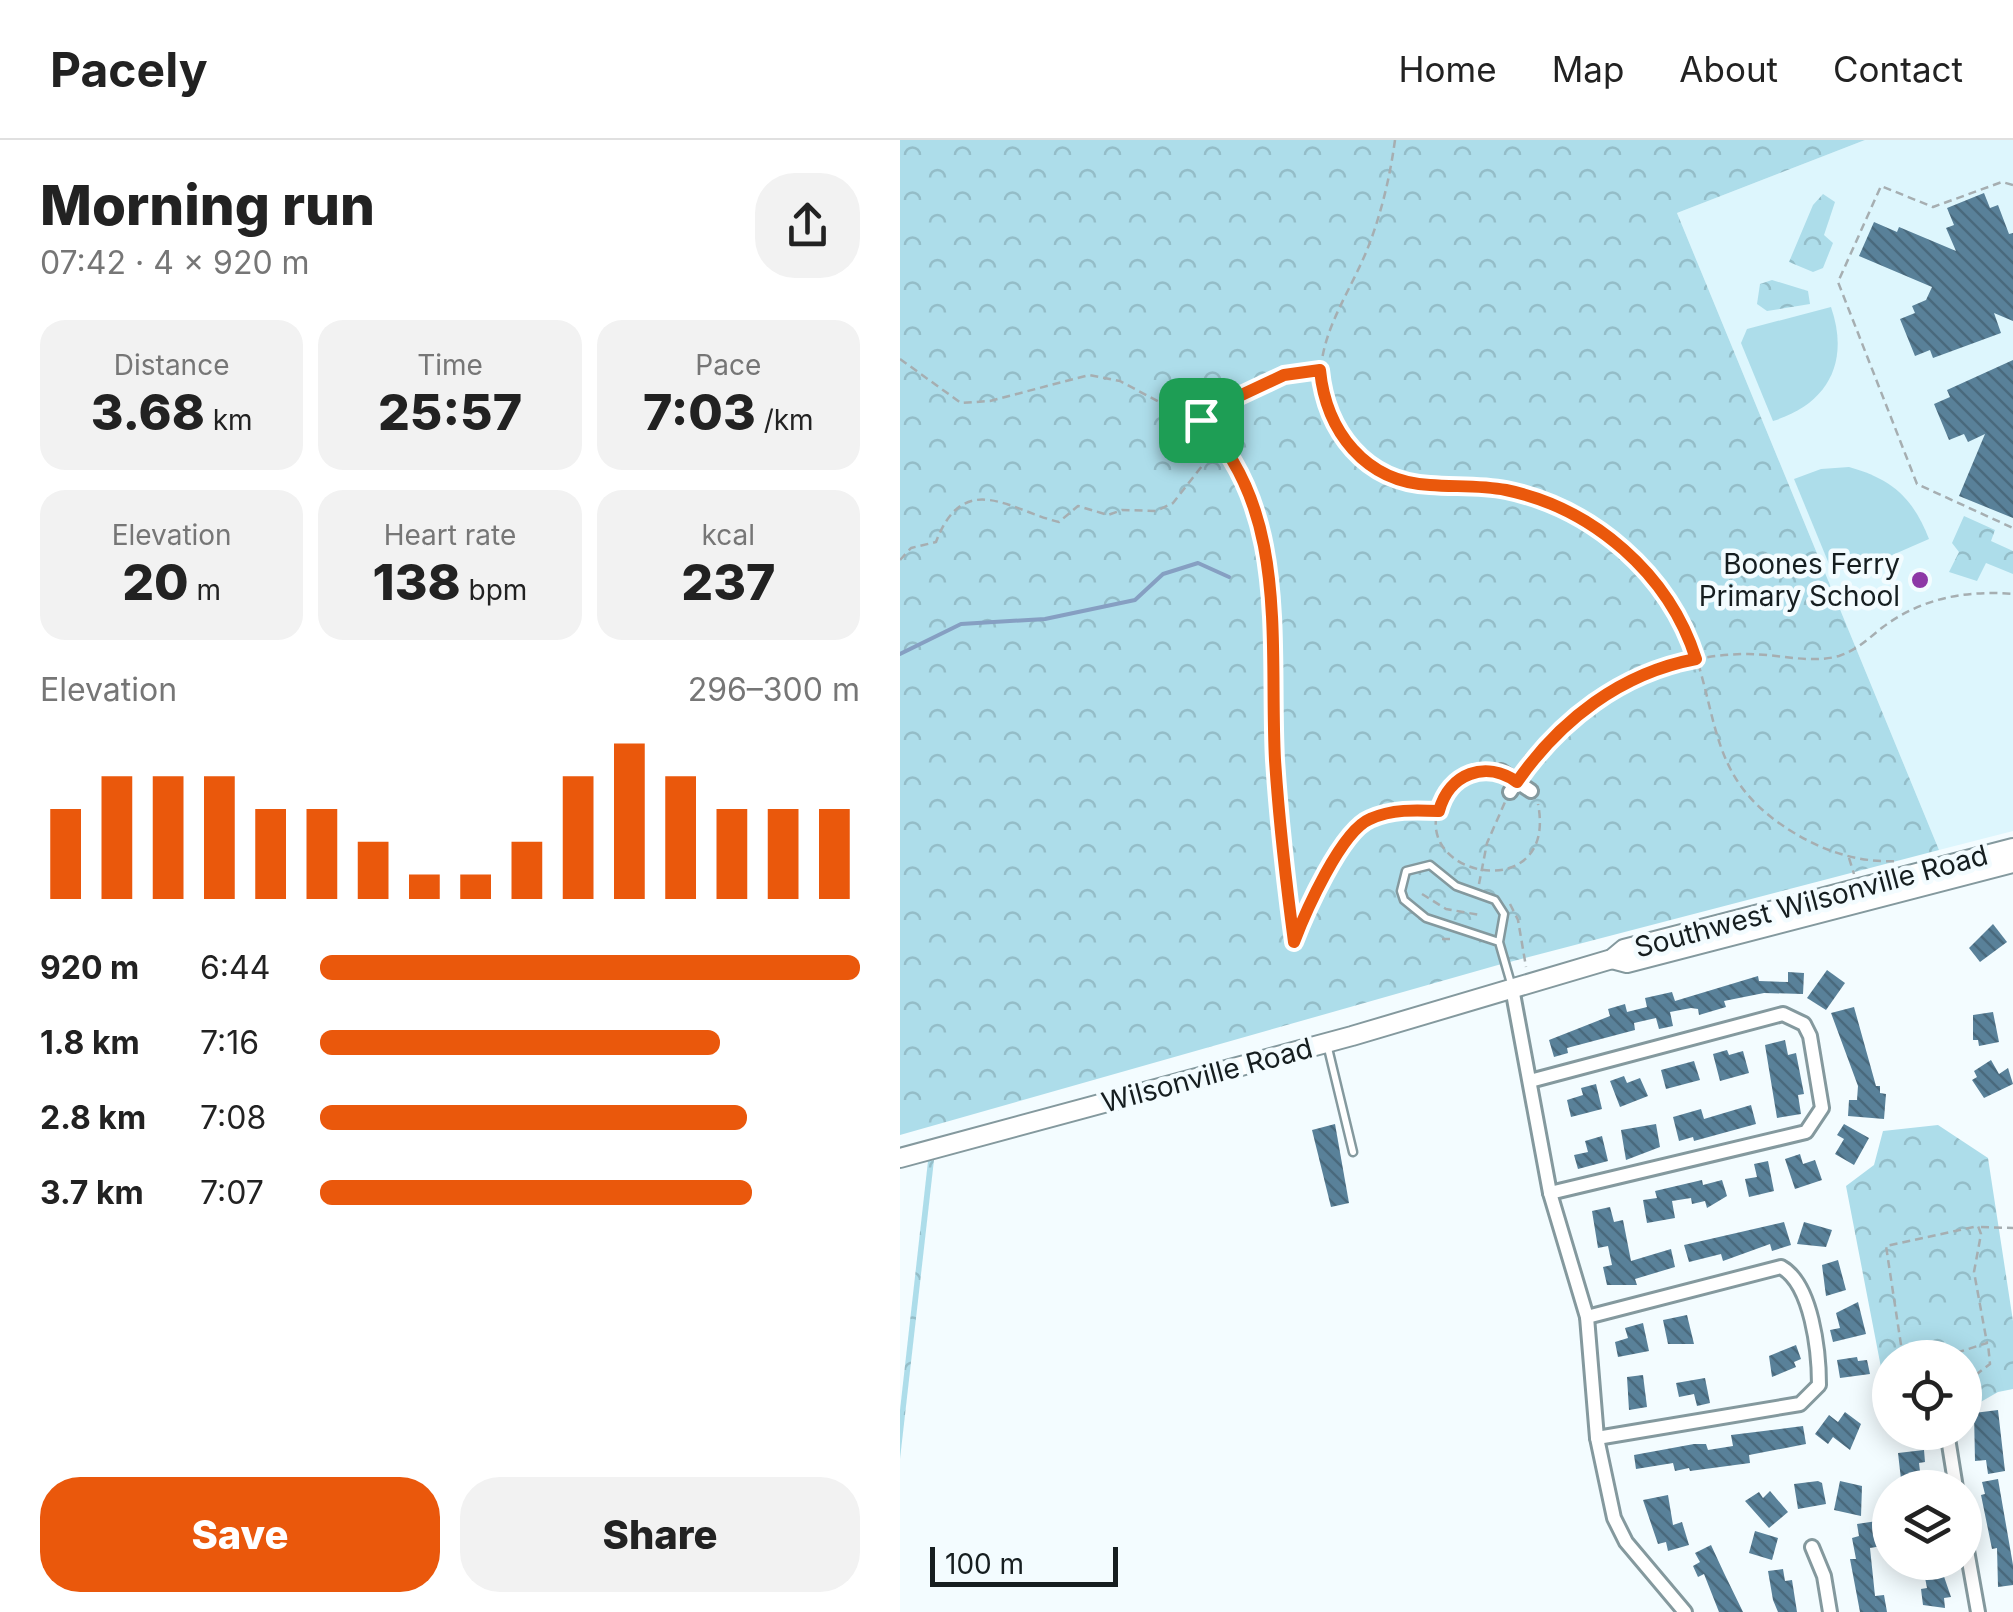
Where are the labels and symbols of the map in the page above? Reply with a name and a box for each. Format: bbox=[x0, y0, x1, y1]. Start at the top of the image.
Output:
pin bbox=[1159, 378, 1244, 463]
place label: Boones Ferry Primary School bbox=[1699, 547, 1900, 613]
marker: Boones Ferry Primary School bbox=[1909, 569, 1931, 591]
street label: Southwest Wilsonville Road bbox=[1631, 837, 1991, 965]
street label: Wilsonville Road bbox=[1098, 1031, 1316, 1119]
scale bar bbox=[930, 1542, 1118, 1586]

